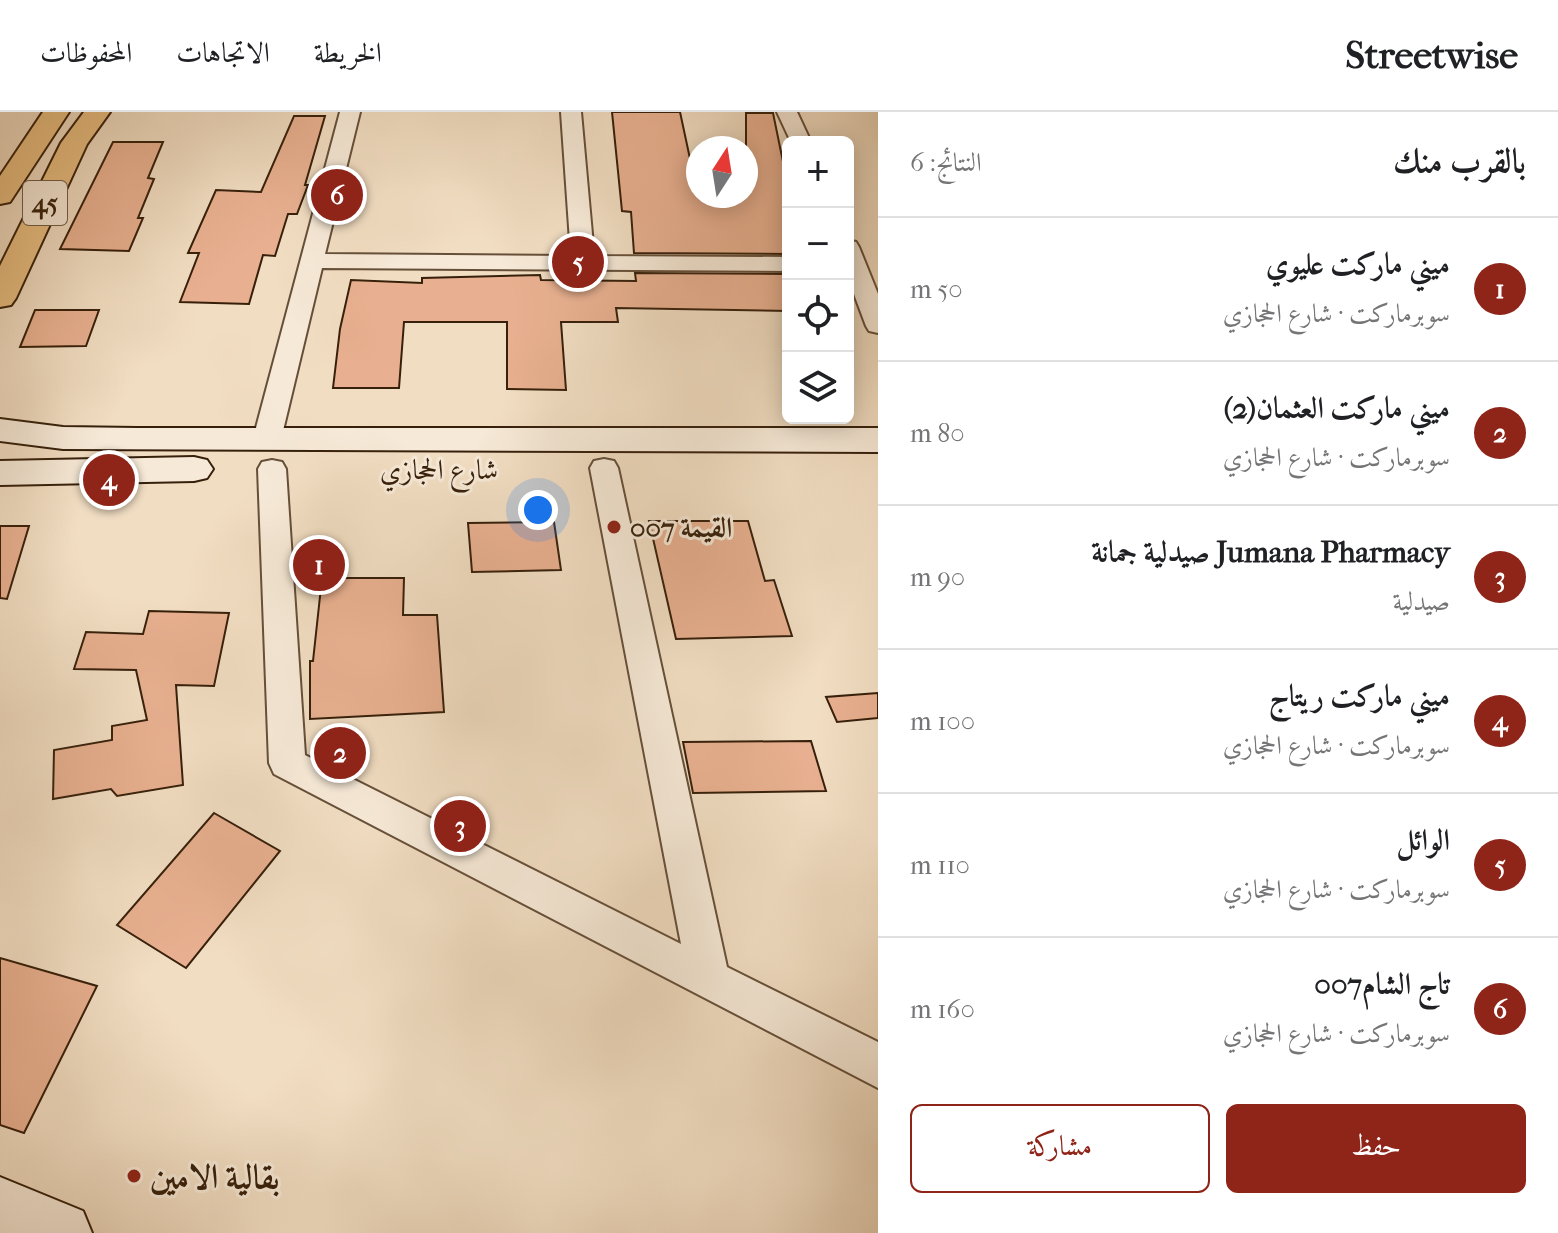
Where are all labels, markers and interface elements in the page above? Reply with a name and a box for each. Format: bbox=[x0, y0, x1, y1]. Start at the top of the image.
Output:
text: Streetwise bbox=[1345, 33, 1518, 78]
text: المحفوظات bbox=[40, 36, 132, 69]
text: الاتجاهات bbox=[176, 36, 270, 69]
text: الخريطة bbox=[314, 36, 382, 69]
north arrow bbox=[686, 136, 758, 208]
map controls bbox=[782, 136, 854, 424]
button: + bbox=[782, 136, 854, 208]
text: بالقرب منك bbox=[1393, 141, 1526, 181]
text: النتائج: 6 bbox=[910, 147, 982, 178]
pin: 6 bbox=[311, 165, 363, 225]
road number: 45 bbox=[23, 181, 67, 225]
button: − bbox=[782, 208, 854, 280]
pin: 5 bbox=[552, 232, 604, 292]
text: ميني ماركت عليوي bbox=[1266, 247, 1450, 282]
text: 50 m bbox=[910, 274, 963, 305]
text: 1 bbox=[1495, 274, 1505, 305]
button: locate bbox=[782, 280, 854, 352]
text: سوبرماركت · شارع الحجازي bbox=[1223, 298, 1450, 329]
button: layers bbox=[782, 352, 854, 424]
text: ميني ماركت العثمان(2) bbox=[1224, 391, 1450, 426]
text: 80 m bbox=[910, 418, 965, 449]
text: 2 bbox=[1493, 418, 1507, 449]
text: سوبرماركت · شارع الحجازي bbox=[1223, 442, 1450, 473]
pin: 4 bbox=[83, 450, 135, 510]
street label: شارع الحجازي bbox=[380, 453, 498, 493]
your location bbox=[518, 490, 558, 530]
place label: القيمة 007 bbox=[630, 511, 732, 544]
marker: القيمة 007 bbox=[605, 518, 623, 536]
pin: 1 bbox=[293, 535, 345, 595]
text: Jumana Pharmacy صيدلية جمانة bbox=[1091, 535, 1450, 570]
text: 90 m bbox=[910, 562, 965, 593]
text: 3 bbox=[1495, 562, 1505, 593]
text: صيدلية bbox=[1393, 586, 1450, 617]
text: ميني ماركت ريتاج bbox=[1269, 679, 1450, 714]
text: 100 m bbox=[910, 706, 975, 737]
text: 4 bbox=[1492, 706, 1508, 737]
pin: 2 bbox=[314, 723, 366, 783]
text: سوبرماركت · شارع الحجازي bbox=[1223, 730, 1450, 761]
pin: 3 bbox=[434, 796, 486, 856]
text: الوائل bbox=[1396, 823, 1450, 858]
text: 110 m bbox=[910, 850, 970, 881]
text: 5 bbox=[1494, 850, 1506, 881]
text: سوبرماركت · شارع الحجازي bbox=[1223, 874, 1450, 905]
text: تاج الشام007 bbox=[1314, 967, 1450, 1002]
text: 160 m bbox=[910, 994, 975, 1025]
text: 6 bbox=[1493, 994, 1507, 1025]
text: سوبرماركت · شارع الحجازي bbox=[1223, 1018, 1450, 1049]
button: مشاركة bbox=[910, 1104, 1210, 1193]
button: حفظ bbox=[1226, 1104, 1526, 1193]
place label: بقالية الامين bbox=[150, 1157, 280, 1197]
marker: بقالية الامين bbox=[125, 1167, 143, 1185]

